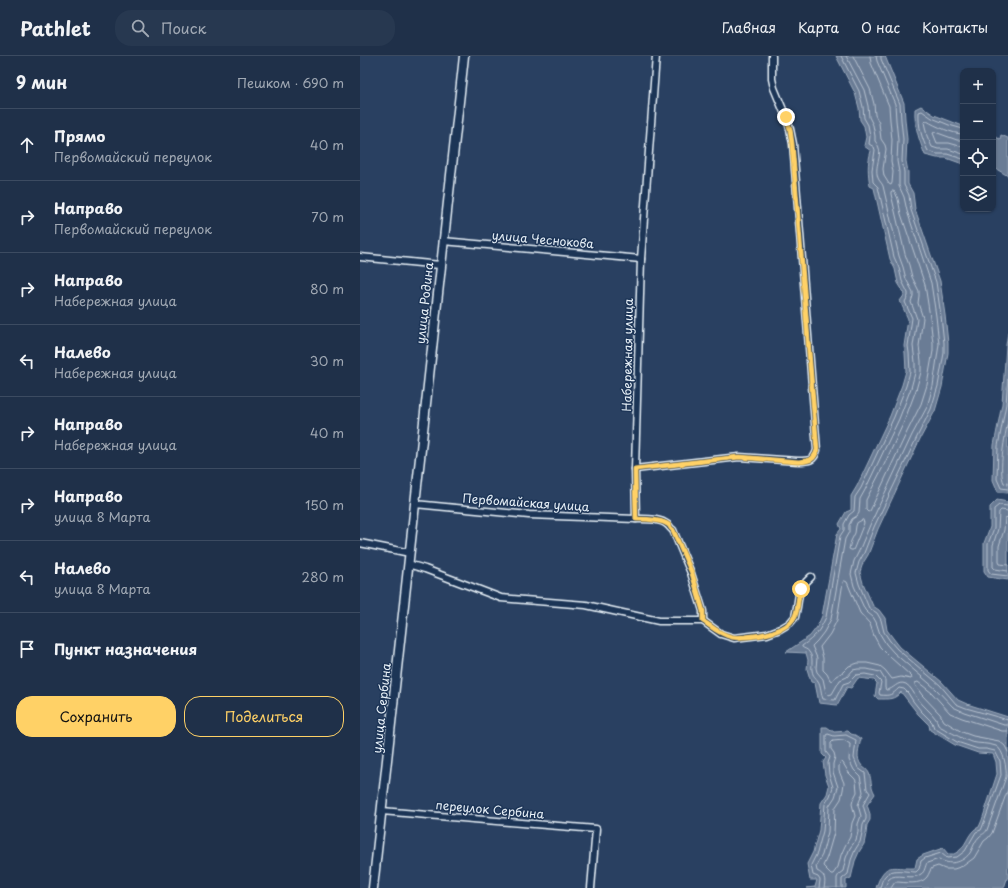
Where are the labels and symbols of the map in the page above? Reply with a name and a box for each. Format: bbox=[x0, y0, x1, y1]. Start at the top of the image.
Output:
route end bbox=[777, 108, 795, 126]
street label: улица Чеснокова bbox=[491, 226, 595, 252]
street label: улица Родина bbox=[411, 261, 437, 345]
street label: Набережная улица bbox=[617, 298, 637, 412]
street label: Первомайская улица bbox=[462, 489, 591, 515]
route start bbox=[792, 580, 810, 598]
street label: улица Сербина bbox=[367, 661, 395, 754]
street label: переулок Сербина bbox=[435, 795, 545, 823]

